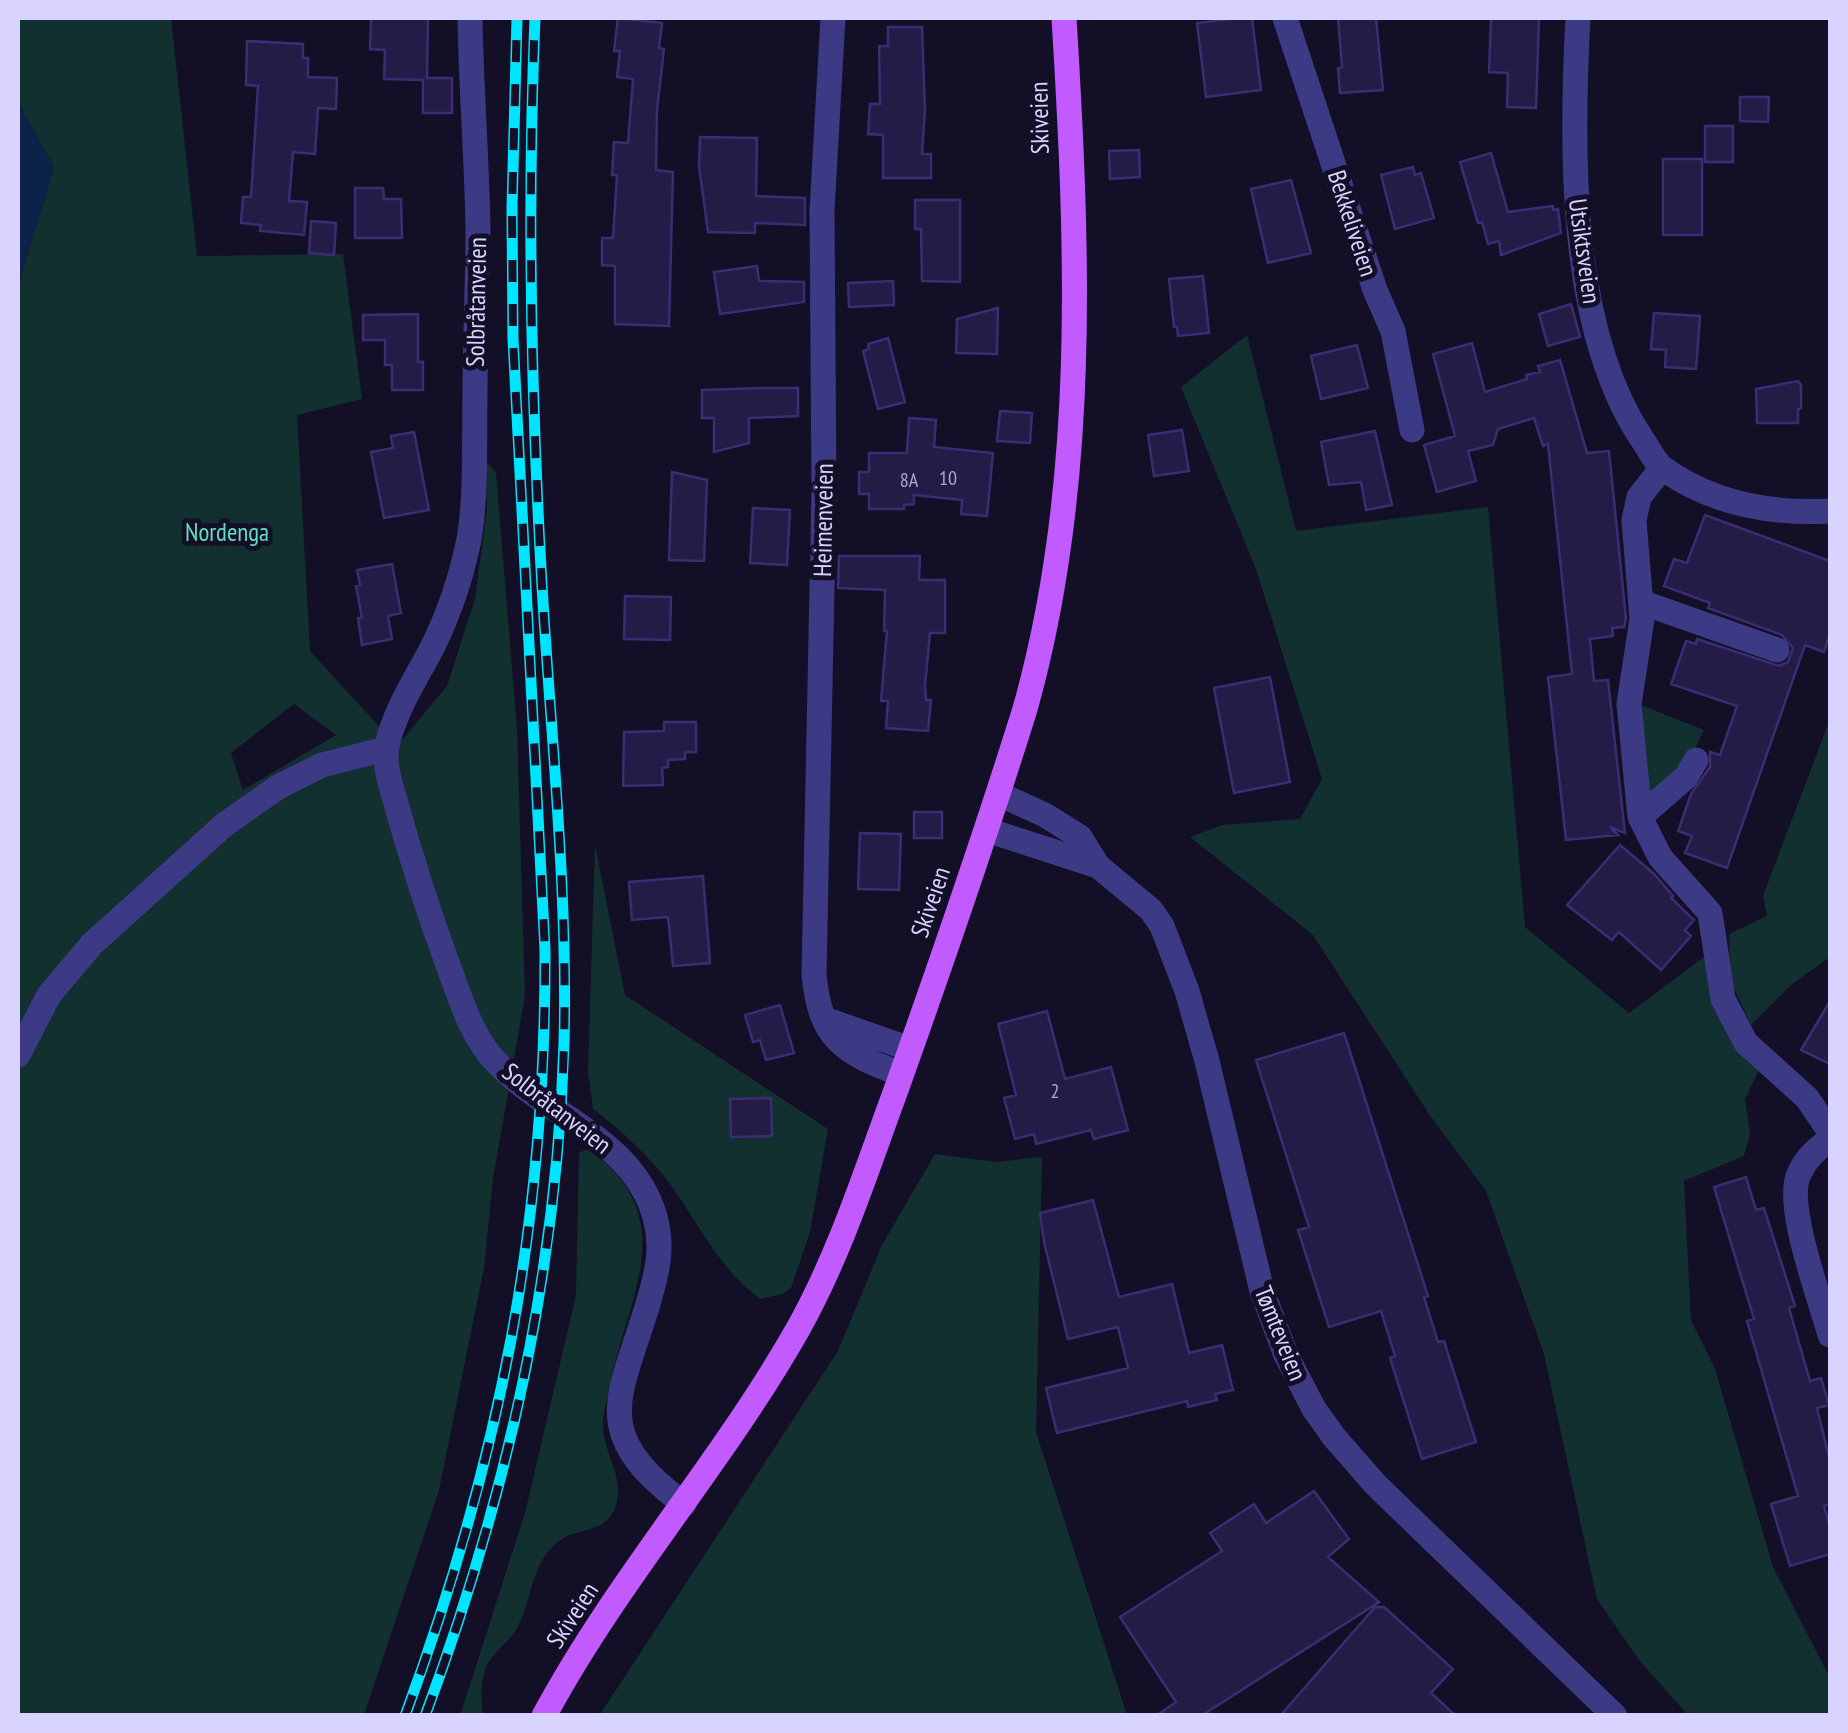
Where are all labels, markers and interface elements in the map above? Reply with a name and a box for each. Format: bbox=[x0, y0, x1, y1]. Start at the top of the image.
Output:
street label: Skiveien bbox=[1022, 81, 1056, 155]
street label: Bekkeliveien bbox=[1321, 166, 1385, 280]
street label: Utsiktsveien bbox=[1562, 197, 1608, 305]
street label: Solbråtanveien bbox=[459, 237, 493, 367]
street label: Heimenveien bbox=[806, 463, 840, 577]
house number: 10 bbox=[939, 465, 957, 491]
house number: 8A bbox=[900, 467, 919, 493]
park label: Nordenga bbox=[185, 516, 269, 548]
street label: Skiveien bbox=[903, 862, 957, 942]
street label: Solbråtanveien bbox=[496, 1055, 618, 1161]
house number: 2 bbox=[1051, 1078, 1060, 1104]
street label: Tømteveien bbox=[1248, 1281, 1314, 1385]
street label: Skiveien bbox=[539, 1576, 605, 1654]

